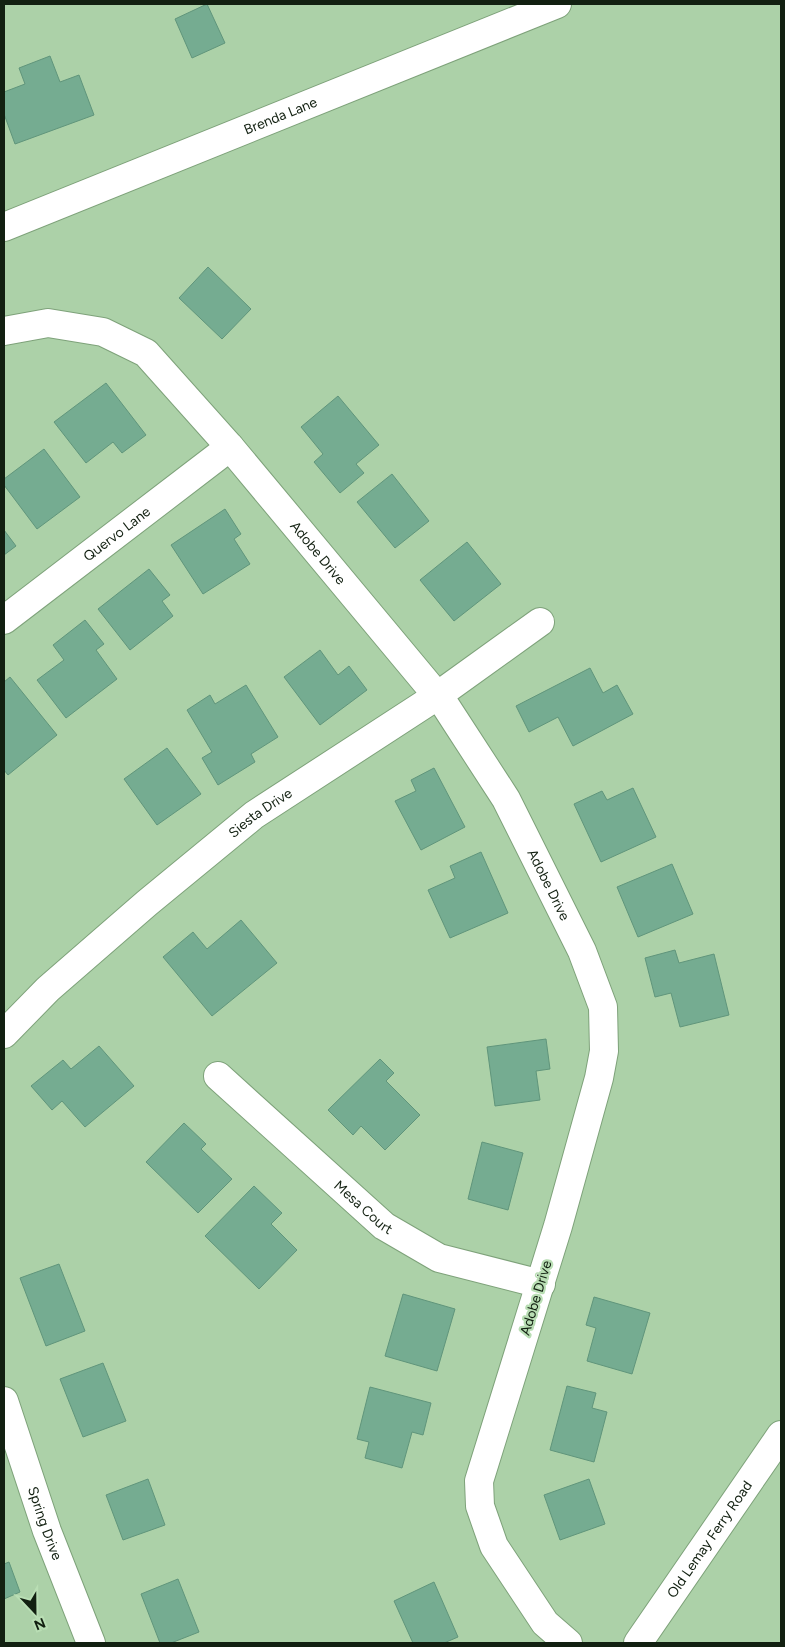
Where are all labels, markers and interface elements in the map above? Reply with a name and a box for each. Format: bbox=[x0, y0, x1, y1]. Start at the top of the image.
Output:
street label: Brenda Lane bbox=[241, 93, 320, 138]
street label: Quervo Lane bbox=[80, 502, 154, 565]
street label: Adobe Drive bbox=[287, 518, 350, 588]
street label: Siesta Drive bbox=[225, 784, 295, 841]
street label: Adobe Drive bbox=[524, 846, 574, 923]
street label: Mesa Court bbox=[331, 1177, 396, 1238]
street label: Adobe Drive bbox=[517, 1258, 556, 1337]
street label: Old Lemay Ferry Road bbox=[663, 1477, 756, 1601]
street label: Spring Drive bbox=[24, 1484, 66, 1563]
north arrow bbox=[10, 1587, 60, 1637]
text: N bbox=[31, 1614, 48, 1633]

